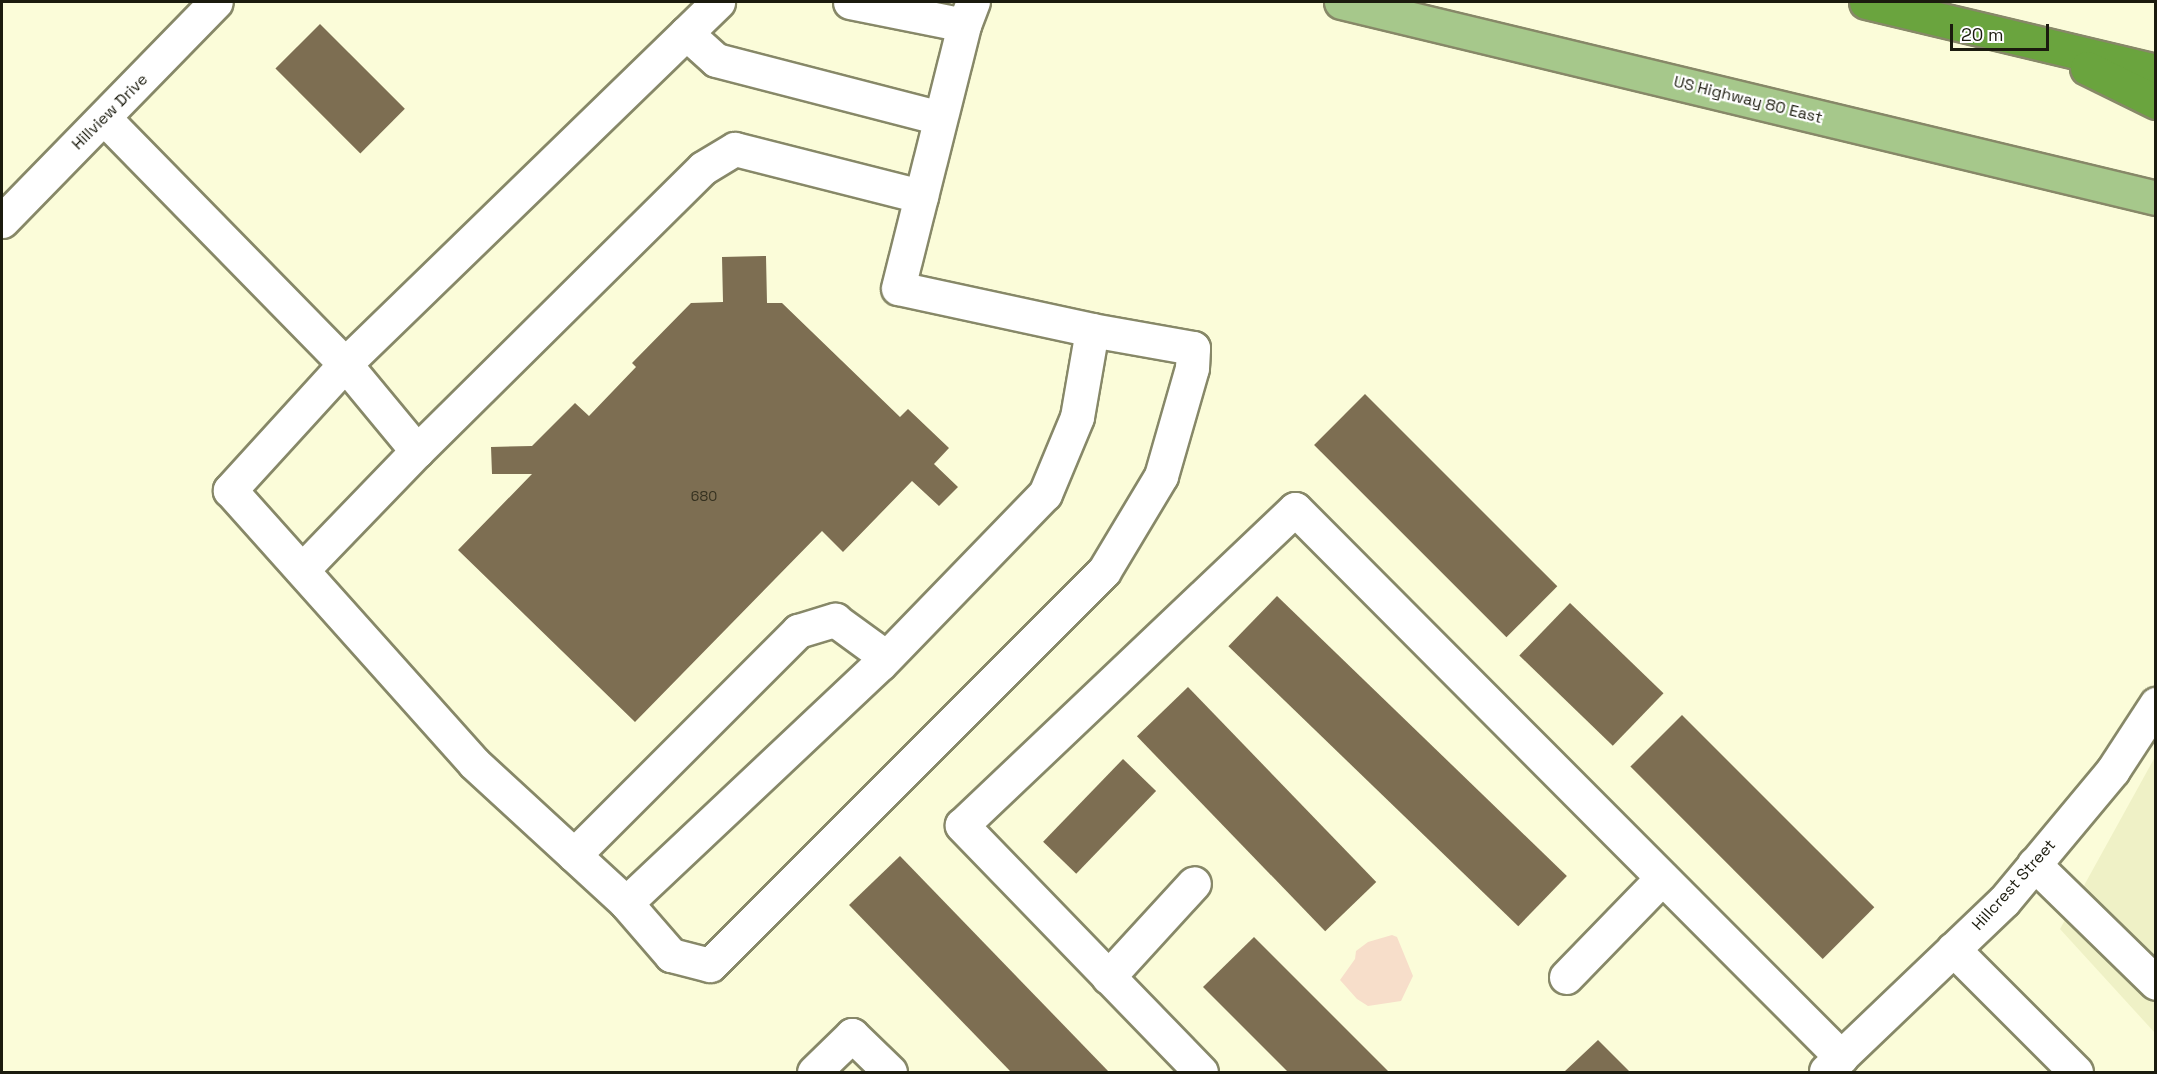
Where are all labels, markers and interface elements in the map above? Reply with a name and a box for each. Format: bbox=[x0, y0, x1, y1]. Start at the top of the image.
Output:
scale bar bbox=[1953, 12, 2052, 50]
text: 20 m bbox=[1961, 23, 2004, 46]
street label: Hillview Drive bbox=[68, 70, 152, 154]
street label: US Highway 80 East bbox=[1672, 72, 1824, 128]
house number: 680 bbox=[691, 488, 717, 504]
street label: Hillcrest Street bbox=[1968, 836, 2060, 934]

